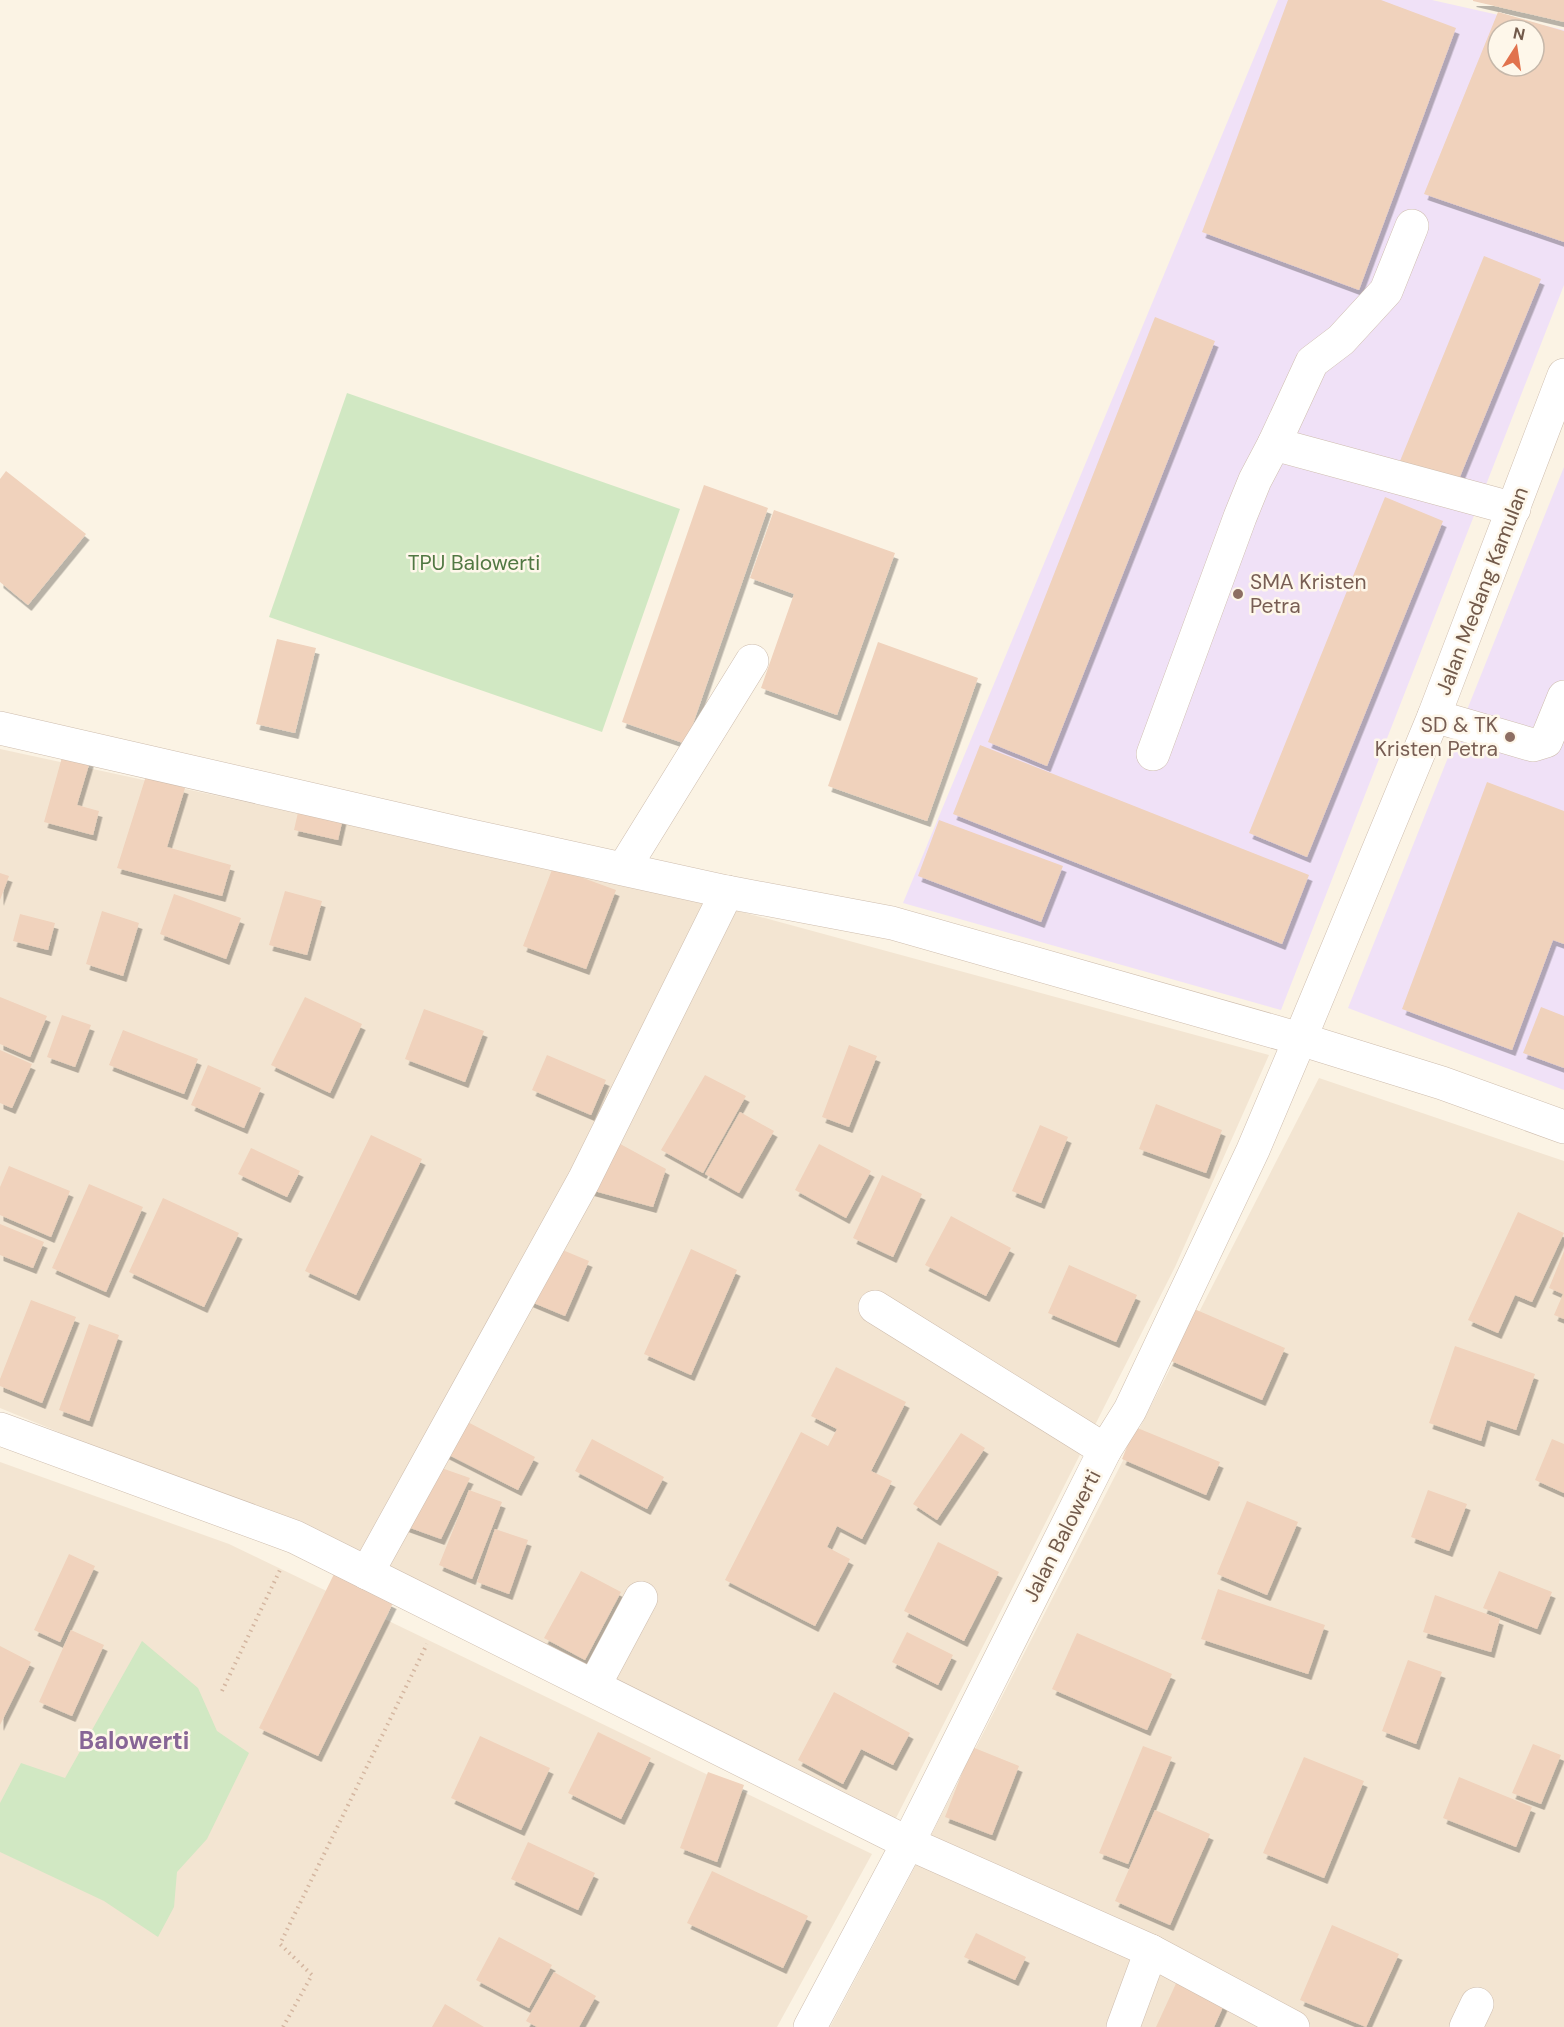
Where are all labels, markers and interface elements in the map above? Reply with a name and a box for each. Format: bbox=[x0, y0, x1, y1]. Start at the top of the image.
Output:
north arrow bbox=[1486, 18, 1546, 78]
text: N bbox=[1511, 22, 1527, 45]
street label: Jalan Medang Kamulan bbox=[1429, 483, 1535, 699]
park label: TPU Balowerti bbox=[408, 549, 540, 577]
place label: SMA Kristen Petra bbox=[1250, 568, 1366, 620]
marker: SMA Kristen Petra bbox=[1231, 587, 1245, 601]
place label: SD & TK Kristen Petra bbox=[1375, 711, 1498, 763]
marker: SD & TK Kristen Petra bbox=[1503, 730, 1517, 744]
street label: Jalan Balowerti bbox=[1017, 1465, 1107, 1607]
district label: Balowerti bbox=[79, 1725, 189, 1756]

